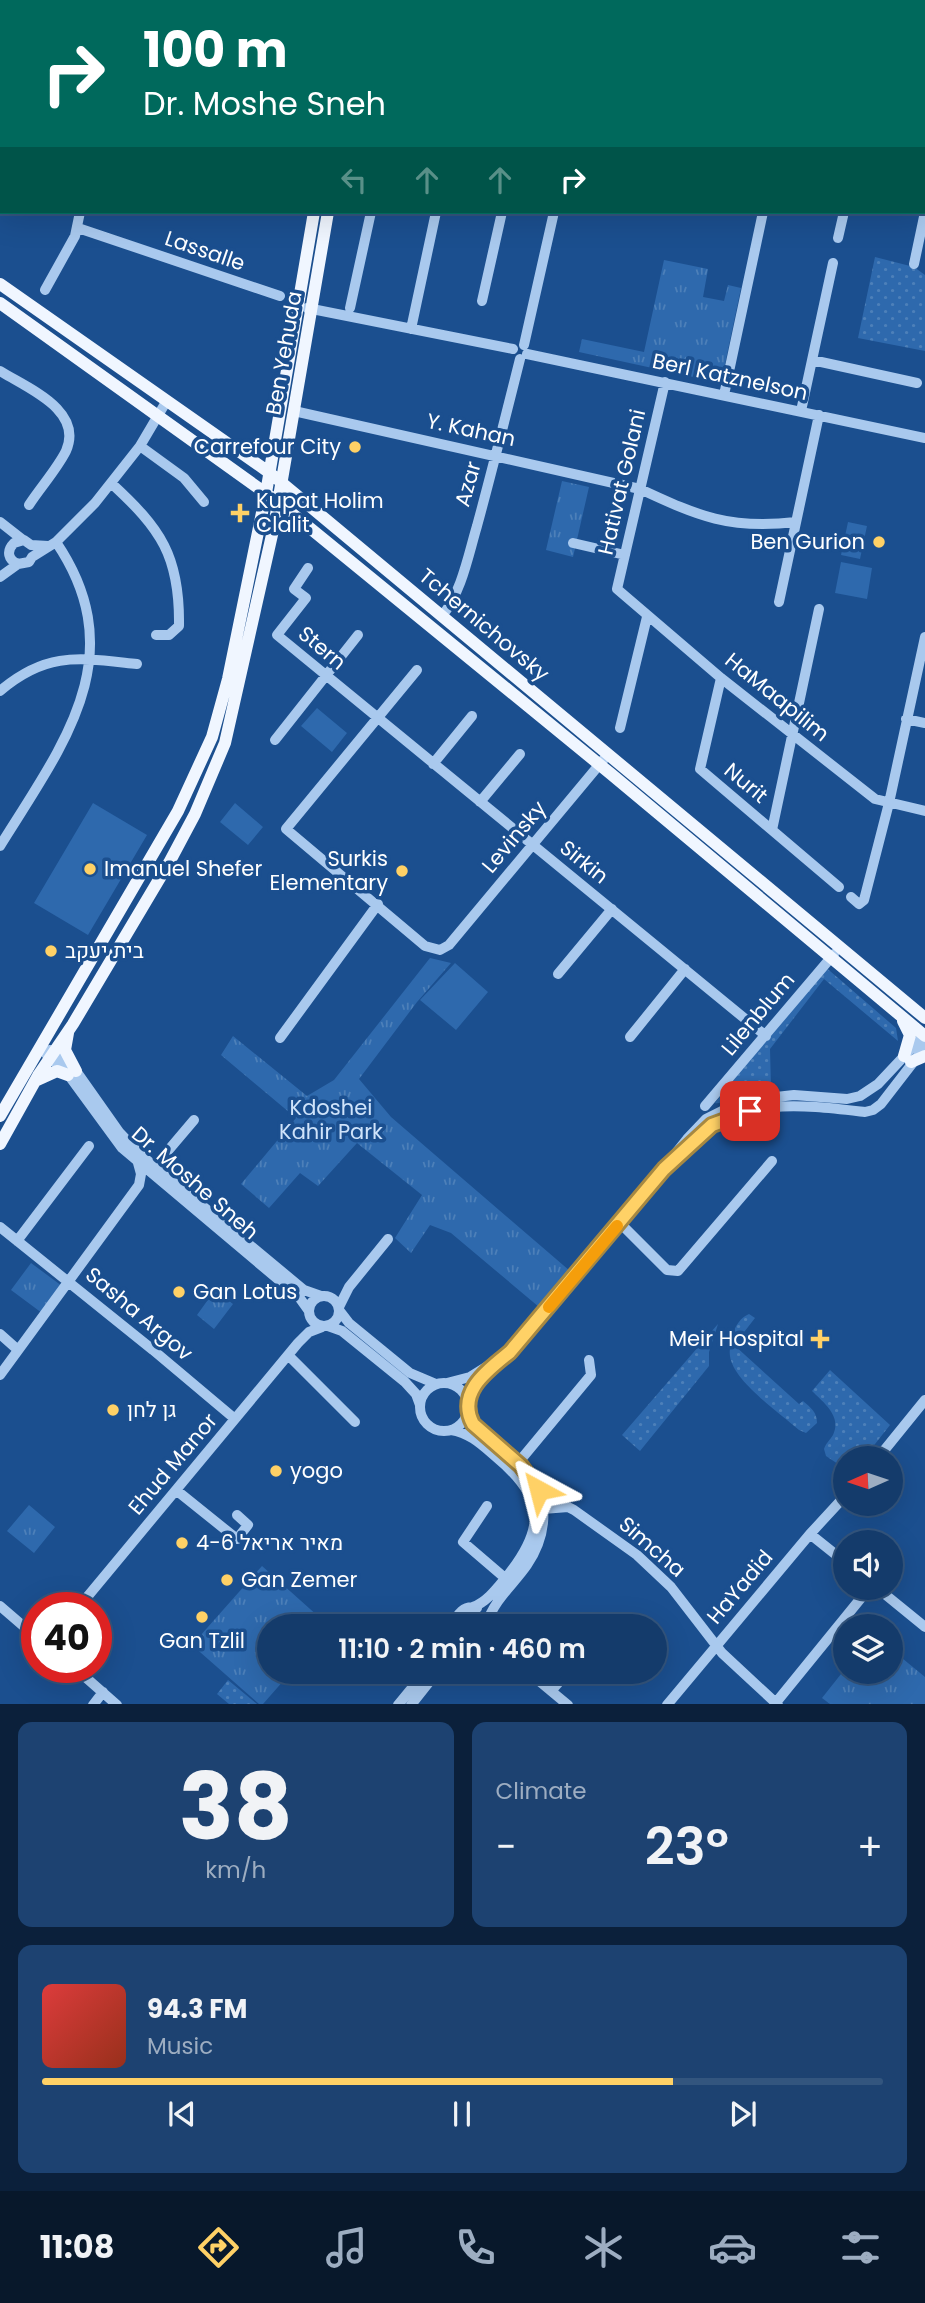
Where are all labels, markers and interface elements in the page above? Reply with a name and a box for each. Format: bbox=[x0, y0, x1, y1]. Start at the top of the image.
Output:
text: 100 m bbox=[143, 16, 288, 84]
icon: right bbox=[28, 28, 119, 119]
text: Dr. Moshe Sneh bbox=[143, 81, 386, 126]
icon: left bbox=[335, 161, 373, 199]
icon: ahead bbox=[408, 161, 446, 199]
icon: ahead bbox=[481, 161, 519, 199]
icon: right bbox=[554, 161, 592, 199]
street label: Lassalle bbox=[161, 223, 249, 278]
street label: Ben Yehuda bbox=[258, 289, 309, 417]
street label: Berl Katznelson bbox=[650, 346, 810, 407]
street label: Y. Kahan bbox=[424, 406, 518, 453]
street label: Hativat Golani bbox=[591, 406, 652, 558]
place label: Carrefour City bbox=[194, 432, 341, 461]
marker: Carrefour City bbox=[347, 439, 363, 455]
street label: Azar bbox=[447, 458, 488, 510]
place label: Kupat Holim Clalit bbox=[256, 486, 384, 539]
marker: Kupat Holim Clalit bbox=[230, 503, 250, 523]
place label: Ben Gurion bbox=[750, 527, 865, 556]
marker: Ben Gurion bbox=[871, 534, 887, 550]
street label: Tchernichovsky bbox=[413, 561, 556, 688]
street label: Stern bbox=[292, 619, 352, 676]
street label: HaMaapilim bbox=[719, 646, 836, 748]
street label: Nurit bbox=[718, 756, 774, 809]
street label: Levinsky bbox=[475, 794, 552, 879]
street label: Sirkin bbox=[554, 833, 615, 890]
place label: Surkis Elementary bbox=[269, 844, 388, 897]
place label: Imanuel Shefer bbox=[104, 854, 262, 883]
marker: Imanuel Shefer bbox=[82, 861, 98, 877]
marker: Surkis Elementary bbox=[394, 863, 410, 879]
place label: בית יעקב bbox=[65, 936, 144, 965]
marker: בית יעקב bbox=[43, 943, 59, 959]
street label: Lilenblum bbox=[714, 966, 801, 1061]
pin bbox=[720, 1081, 780, 1141]
icon: arrive bbox=[731, 1092, 769, 1130]
park label: Kdoshei Kahir Park bbox=[279, 1093, 383, 1146]
street label: Dr. Moshe Sneh bbox=[126, 1119, 265, 1246]
street label: Sasha Argov bbox=[79, 1260, 199, 1367]
place label: Gan Lotus bbox=[193, 1277, 297, 1306]
marker: Gan Lotus bbox=[171, 1284, 187, 1300]
place label: Meir Hospital bbox=[669, 1324, 804, 1353]
marker: Meir Hospital bbox=[810, 1329, 830, 1349]
place label: גן לחן bbox=[127, 1395, 176, 1424]
marker: גן לחן bbox=[105, 1402, 121, 1418]
street label: Ehud Manor bbox=[122, 1407, 224, 1521]
north arrow bbox=[833, 1446, 903, 1516]
map controls bbox=[833, 1446, 903, 1684]
position arrow bbox=[502, 1453, 576, 1527]
place label: yogo bbox=[290, 1456, 343, 1485]
marker: yogo bbox=[268, 1463, 284, 1479]
street label: Simcha bbox=[613, 1510, 692, 1584]
place label: מאיר אריאל 4-6 bbox=[196, 1528, 343, 1557]
button: sound bbox=[833, 1530, 903, 1600]
marker: מאיר אריאל 4-6 bbox=[174, 1535, 190, 1551]
street label: HaYadid bbox=[700, 1543, 779, 1630]
place label: Gan Zemer bbox=[241, 1565, 358, 1594]
marker: Gan Zemer bbox=[219, 1572, 235, 1588]
speed limit sign: 40 bbox=[21, 1592, 112, 1683]
marker: Gan Tzlil bbox=[194, 1609, 210, 1625]
button: layers bbox=[833, 1614, 903, 1684]
place label: Gan Tzlil bbox=[159, 1626, 245, 1655]
text: 11:10 · 2 min · 460 m bbox=[338, 1631, 586, 1667]
text: 38 bbox=[179, 1743, 293, 1871]
text: Climate bbox=[496, 1775, 586, 1807]
text: 23° bbox=[645, 1810, 729, 1883]
text: − bbox=[496, 1820, 516, 1873]
text: + bbox=[857, 1820, 883, 1873]
text: km/h bbox=[205, 1854, 266, 1886]
text: 94.3 FM bbox=[147, 1991, 247, 2027]
text: Music bbox=[147, 2030, 213, 2062]
icon: previous bbox=[163, 2095, 201, 2133]
icon: pause bbox=[443, 2095, 481, 2133]
icon: next bbox=[724, 2095, 762, 2133]
icon: directions bbox=[194, 2223, 243, 2272]
icon: music bbox=[322, 2223, 371, 2272]
icon: phone bbox=[451, 2223, 500, 2272]
icon: climate bbox=[579, 2223, 628, 2272]
icon: car bbox=[708, 2223, 757, 2272]
icon: filters bbox=[836, 2223, 885, 2272]
text: 11:08 bbox=[40, 2224, 114, 2269]

